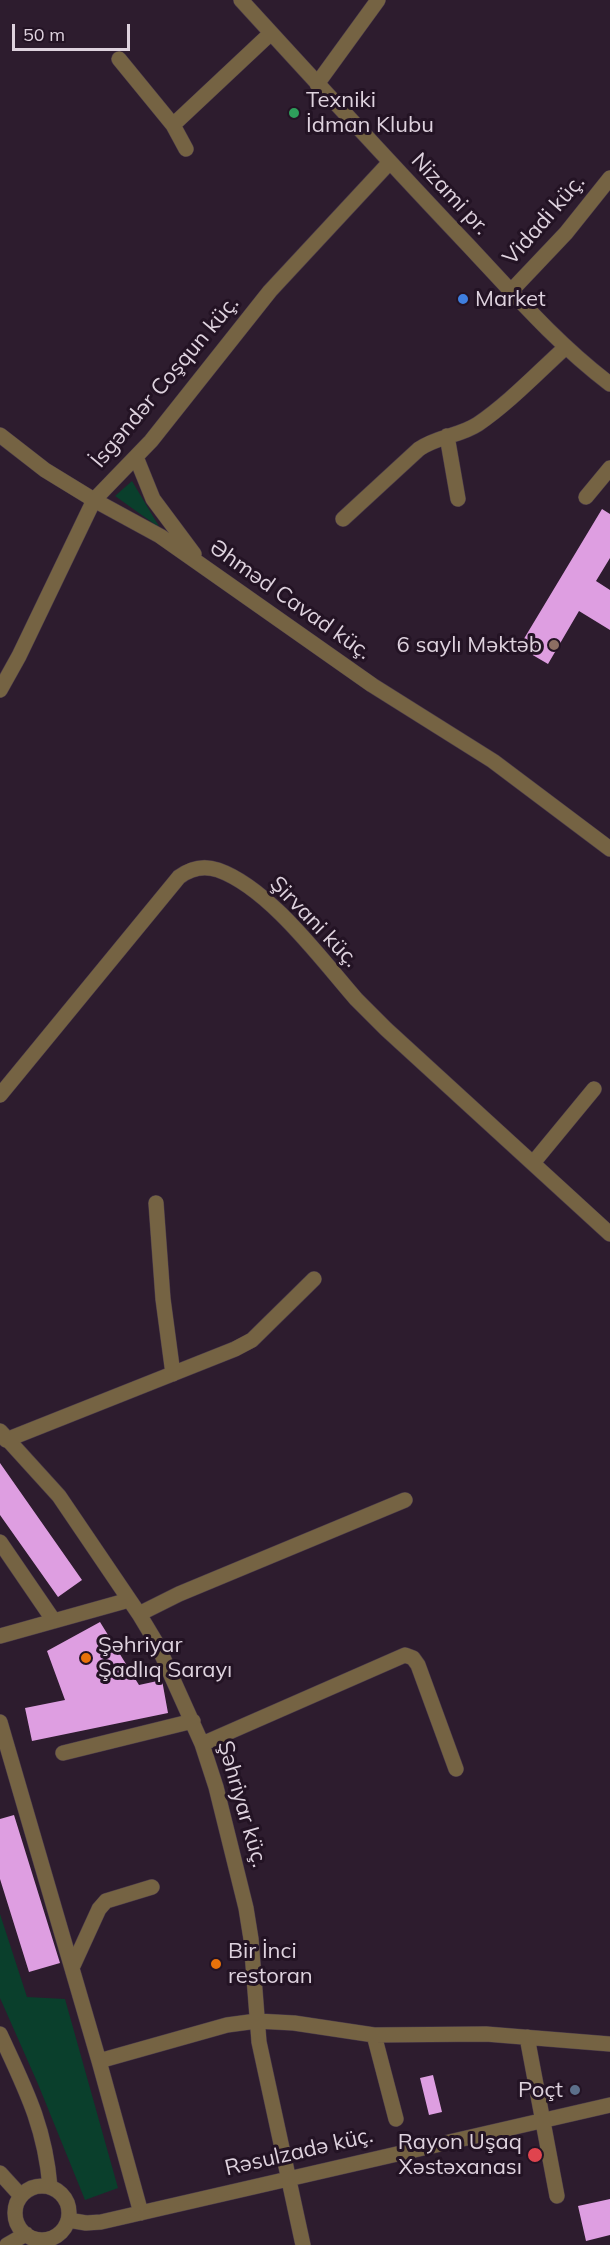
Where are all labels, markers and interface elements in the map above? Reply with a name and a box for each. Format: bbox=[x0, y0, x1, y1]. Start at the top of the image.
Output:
scale bar bbox=[15, 12, 134, 50]
text: 50 m bbox=[23, 23, 65, 46]
place label: Texniki İdman Klubu bbox=[306, 87, 434, 138]
marker: Texniki İdman Klubu bbox=[287, 106, 301, 120]
street label: Nizami pr. bbox=[405, 148, 495, 240]
street label: Vidadi küç. bbox=[498, 169, 590, 271]
place label: Market bbox=[475, 286, 546, 312]
street label: İsgəndər Coşqun küç. bbox=[85, 291, 245, 473]
marker: Market bbox=[456, 292, 470, 306]
street label: Əhməd Cavad küç. bbox=[204, 534, 376, 666]
place label: 6 saylı Məktəb bbox=[396, 632, 542, 658]
marker: 6 saylı Məktəb bbox=[547, 638, 561, 652]
street label: Şirvani küç. bbox=[264, 871, 364, 973]
place label: Şəhriyar Şadlıq Sarayı bbox=[98, 1632, 232, 1684]
marker: Şəhriyar Şadlıq Sarayı bbox=[79, 1651, 93, 1665]
street label: Şəhriyar küç. bbox=[211, 1738, 273, 1870]
place label: Bir İnci restoran bbox=[228, 1938, 313, 1990]
marker: Bir İnci restoran bbox=[209, 1957, 223, 1971]
place label: Poçt bbox=[518, 2077, 563, 2103]
marker: Poçt bbox=[568, 2083, 582, 2097]
street label: Rəsulzadə küç. bbox=[222, 2122, 376, 2182]
place label: Rayon Uşaq Xəstəxanası bbox=[398, 2129, 522, 2180]
marker: Rayon Uşaq Xəstəxanası bbox=[526, 2146, 544, 2164]

